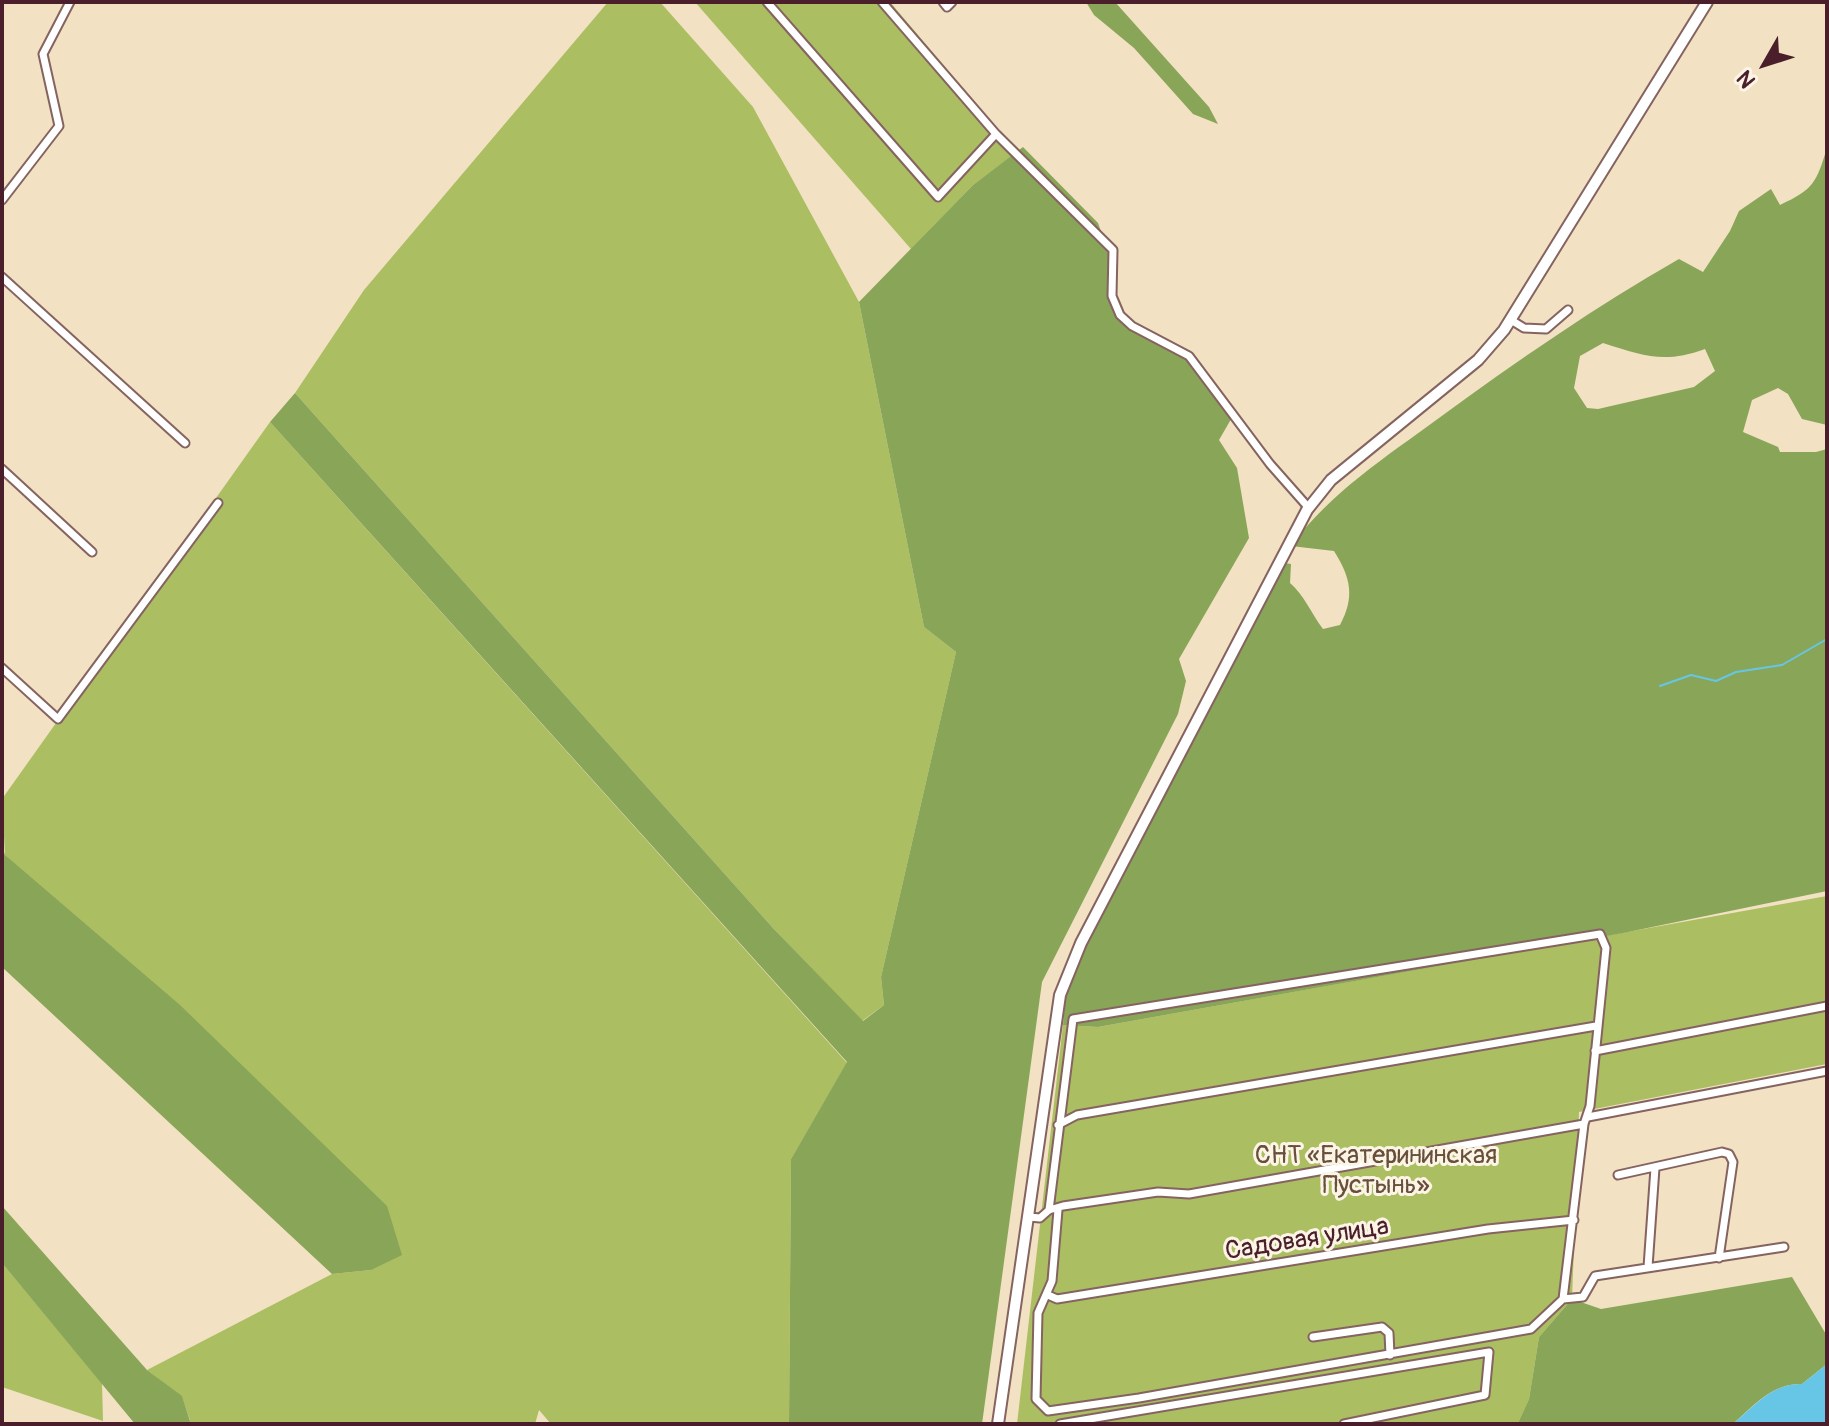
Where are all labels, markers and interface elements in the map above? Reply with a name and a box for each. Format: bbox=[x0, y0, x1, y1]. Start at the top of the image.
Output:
north arrow bbox=[1725, 24, 1805, 104]
text: N bbox=[1731, 65, 1762, 94]
park label: СНТ «Екатерининская Пустынь» bbox=[1255, 1140, 1497, 1202]
street label: Садовая улица bbox=[1223, 1212, 1391, 1268]

